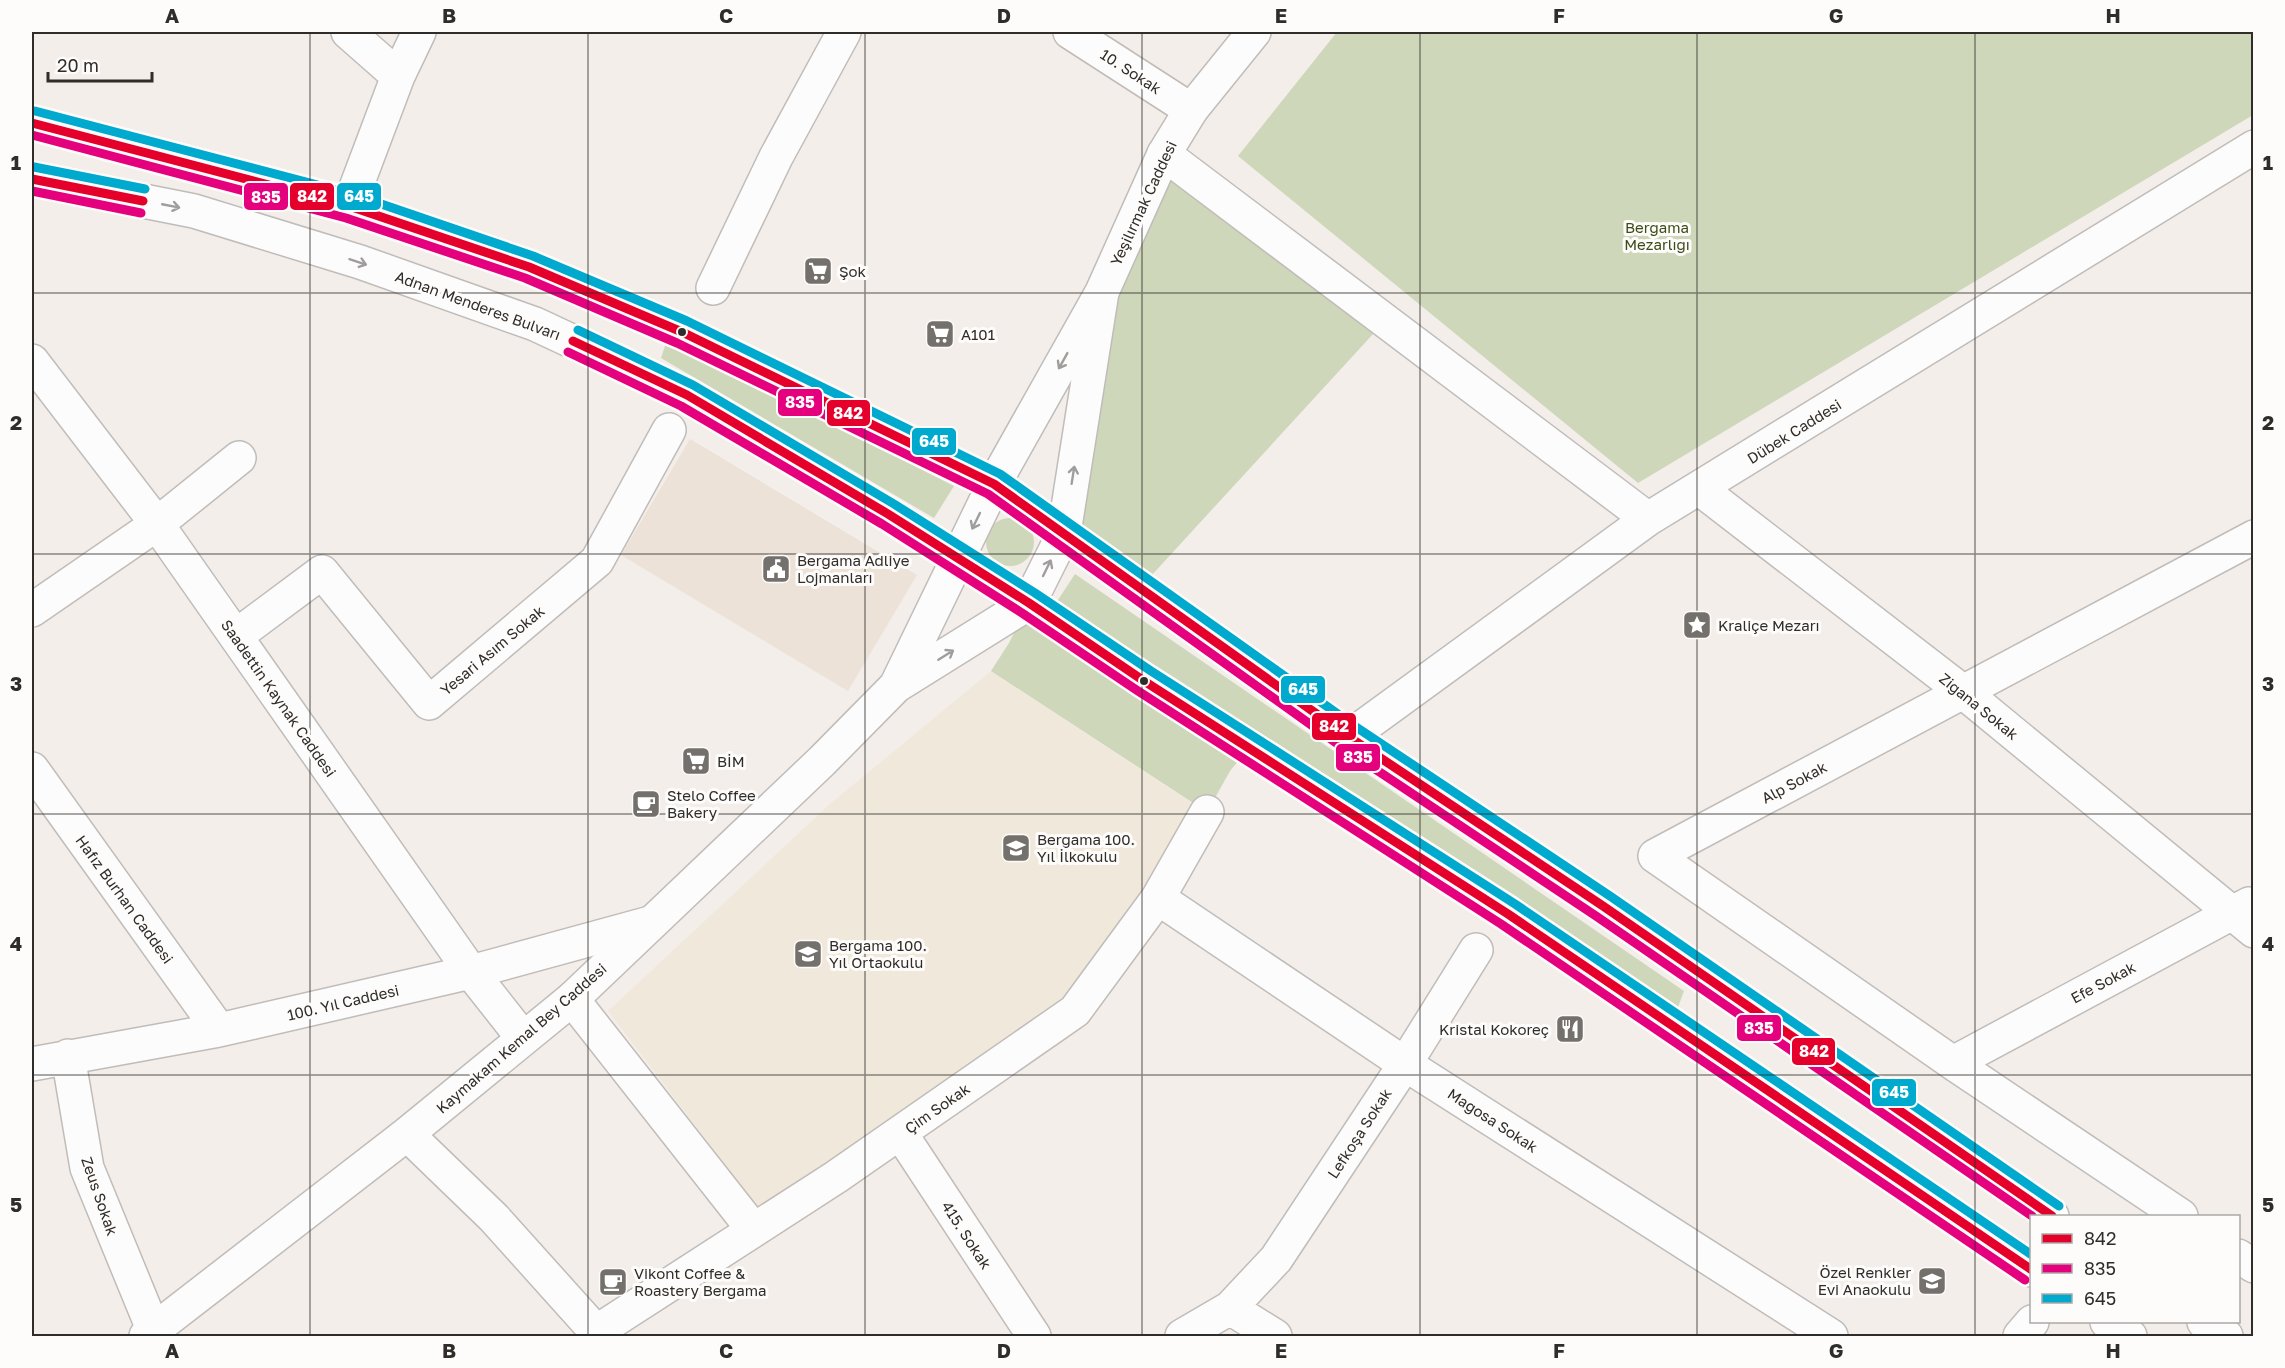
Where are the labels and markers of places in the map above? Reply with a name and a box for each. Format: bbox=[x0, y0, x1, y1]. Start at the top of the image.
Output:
supermarket icon: Şok bbox=[802, 255, 834, 287]
place label: Şok bbox=[839, 262, 867, 280]
supermarket icon: A101 bbox=[924, 318, 956, 350]
place label: A101 bbox=[961, 325, 995, 343]
unlabelled marker bbox=[676, 326, 688, 338]
place label: Bergama Adliye Lojmanları bbox=[797, 551, 910, 586]
public building icon: Bergama Adliye Lojmanları bbox=[760, 553, 792, 585]
place icon: Kraliçe Mezarı bbox=[1681, 609, 1713, 641]
place label: Kraliçe Mezarı bbox=[1718, 616, 1820, 634]
unlabelled marker bbox=[1138, 675, 1150, 687]
supermarket icon: BİM bbox=[680, 745, 712, 777]
place label: BİM bbox=[717, 752, 745, 770]
place label: Stelo Coffee Bakery bbox=[667, 786, 756, 821]
cafe icon: Stelo Coffee Bakery bbox=[630, 788, 662, 820]
place label: Bergama 100. Yıl İlkokulu bbox=[1037, 830, 1135, 865]
school or university icon: Bergama 100. Yıl İlkokulu bbox=[1000, 832, 1032, 864]
place label: Bergama 100. Yıl Ortaokulu bbox=[829, 936, 927, 971]
school or university icon: Bergama 100. Yıl Ortaokulu bbox=[792, 938, 824, 970]
restaurant icon: Kristal Kokoreç bbox=[1554, 1013, 1586, 1045]
place label: Kristal Kokoreç bbox=[1439, 1020, 1549, 1038]
place label: Özel Renkler Evi Anaokulu bbox=[1818, 1263, 1911, 1298]
place label: Vikont Coffee & Roastery Bergama bbox=[634, 1264, 767, 1299]
school or university icon: Özel Renkler Evi Anaokulu bbox=[1916, 1265, 1948, 1297]
cafe icon: Vikont Coffee & Roastery Bergama bbox=[597, 1266, 629, 1298]

